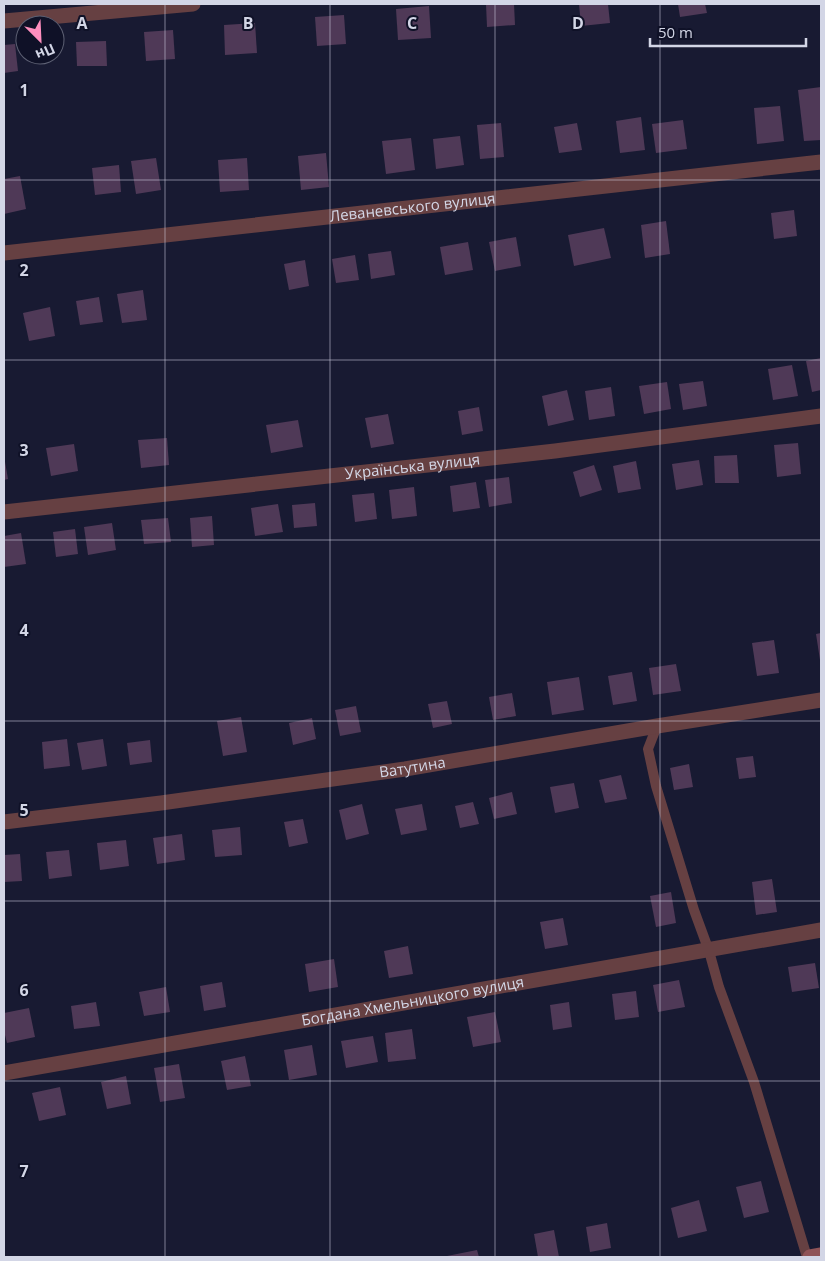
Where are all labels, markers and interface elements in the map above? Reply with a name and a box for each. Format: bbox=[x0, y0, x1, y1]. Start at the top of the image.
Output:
text: A bbox=[76, 12, 88, 34]
text: B bbox=[243, 12, 253, 34]
text: C bbox=[407, 12, 417, 34]
text: D bbox=[572, 12, 584, 34]
north arrow bbox=[15, 15, 65, 65]
scale bar bbox=[650, 15, 806, 47]
text: 50 m bbox=[658, 22, 693, 42]
text: Пн bbox=[33, 40, 58, 65]
text: 1 bbox=[19, 79, 29, 101]
street label: Леваневського вулиця bbox=[328, 187, 496, 226]
text: 2 bbox=[19, 259, 29, 281]
text: 3 bbox=[19, 439, 29, 461]
street label: Українська вулиця bbox=[344, 448, 481, 483]
text: 4 bbox=[19, 619, 29, 641]
street label: Ватутина bbox=[378, 751, 447, 782]
text: 5 bbox=[19, 799, 29, 821]
street label: Богдана Хмельницкого вулиця bbox=[300, 971, 525, 1030]
text: 6 bbox=[19, 979, 29, 1001]
text: 7 bbox=[19, 1160, 29, 1182]

